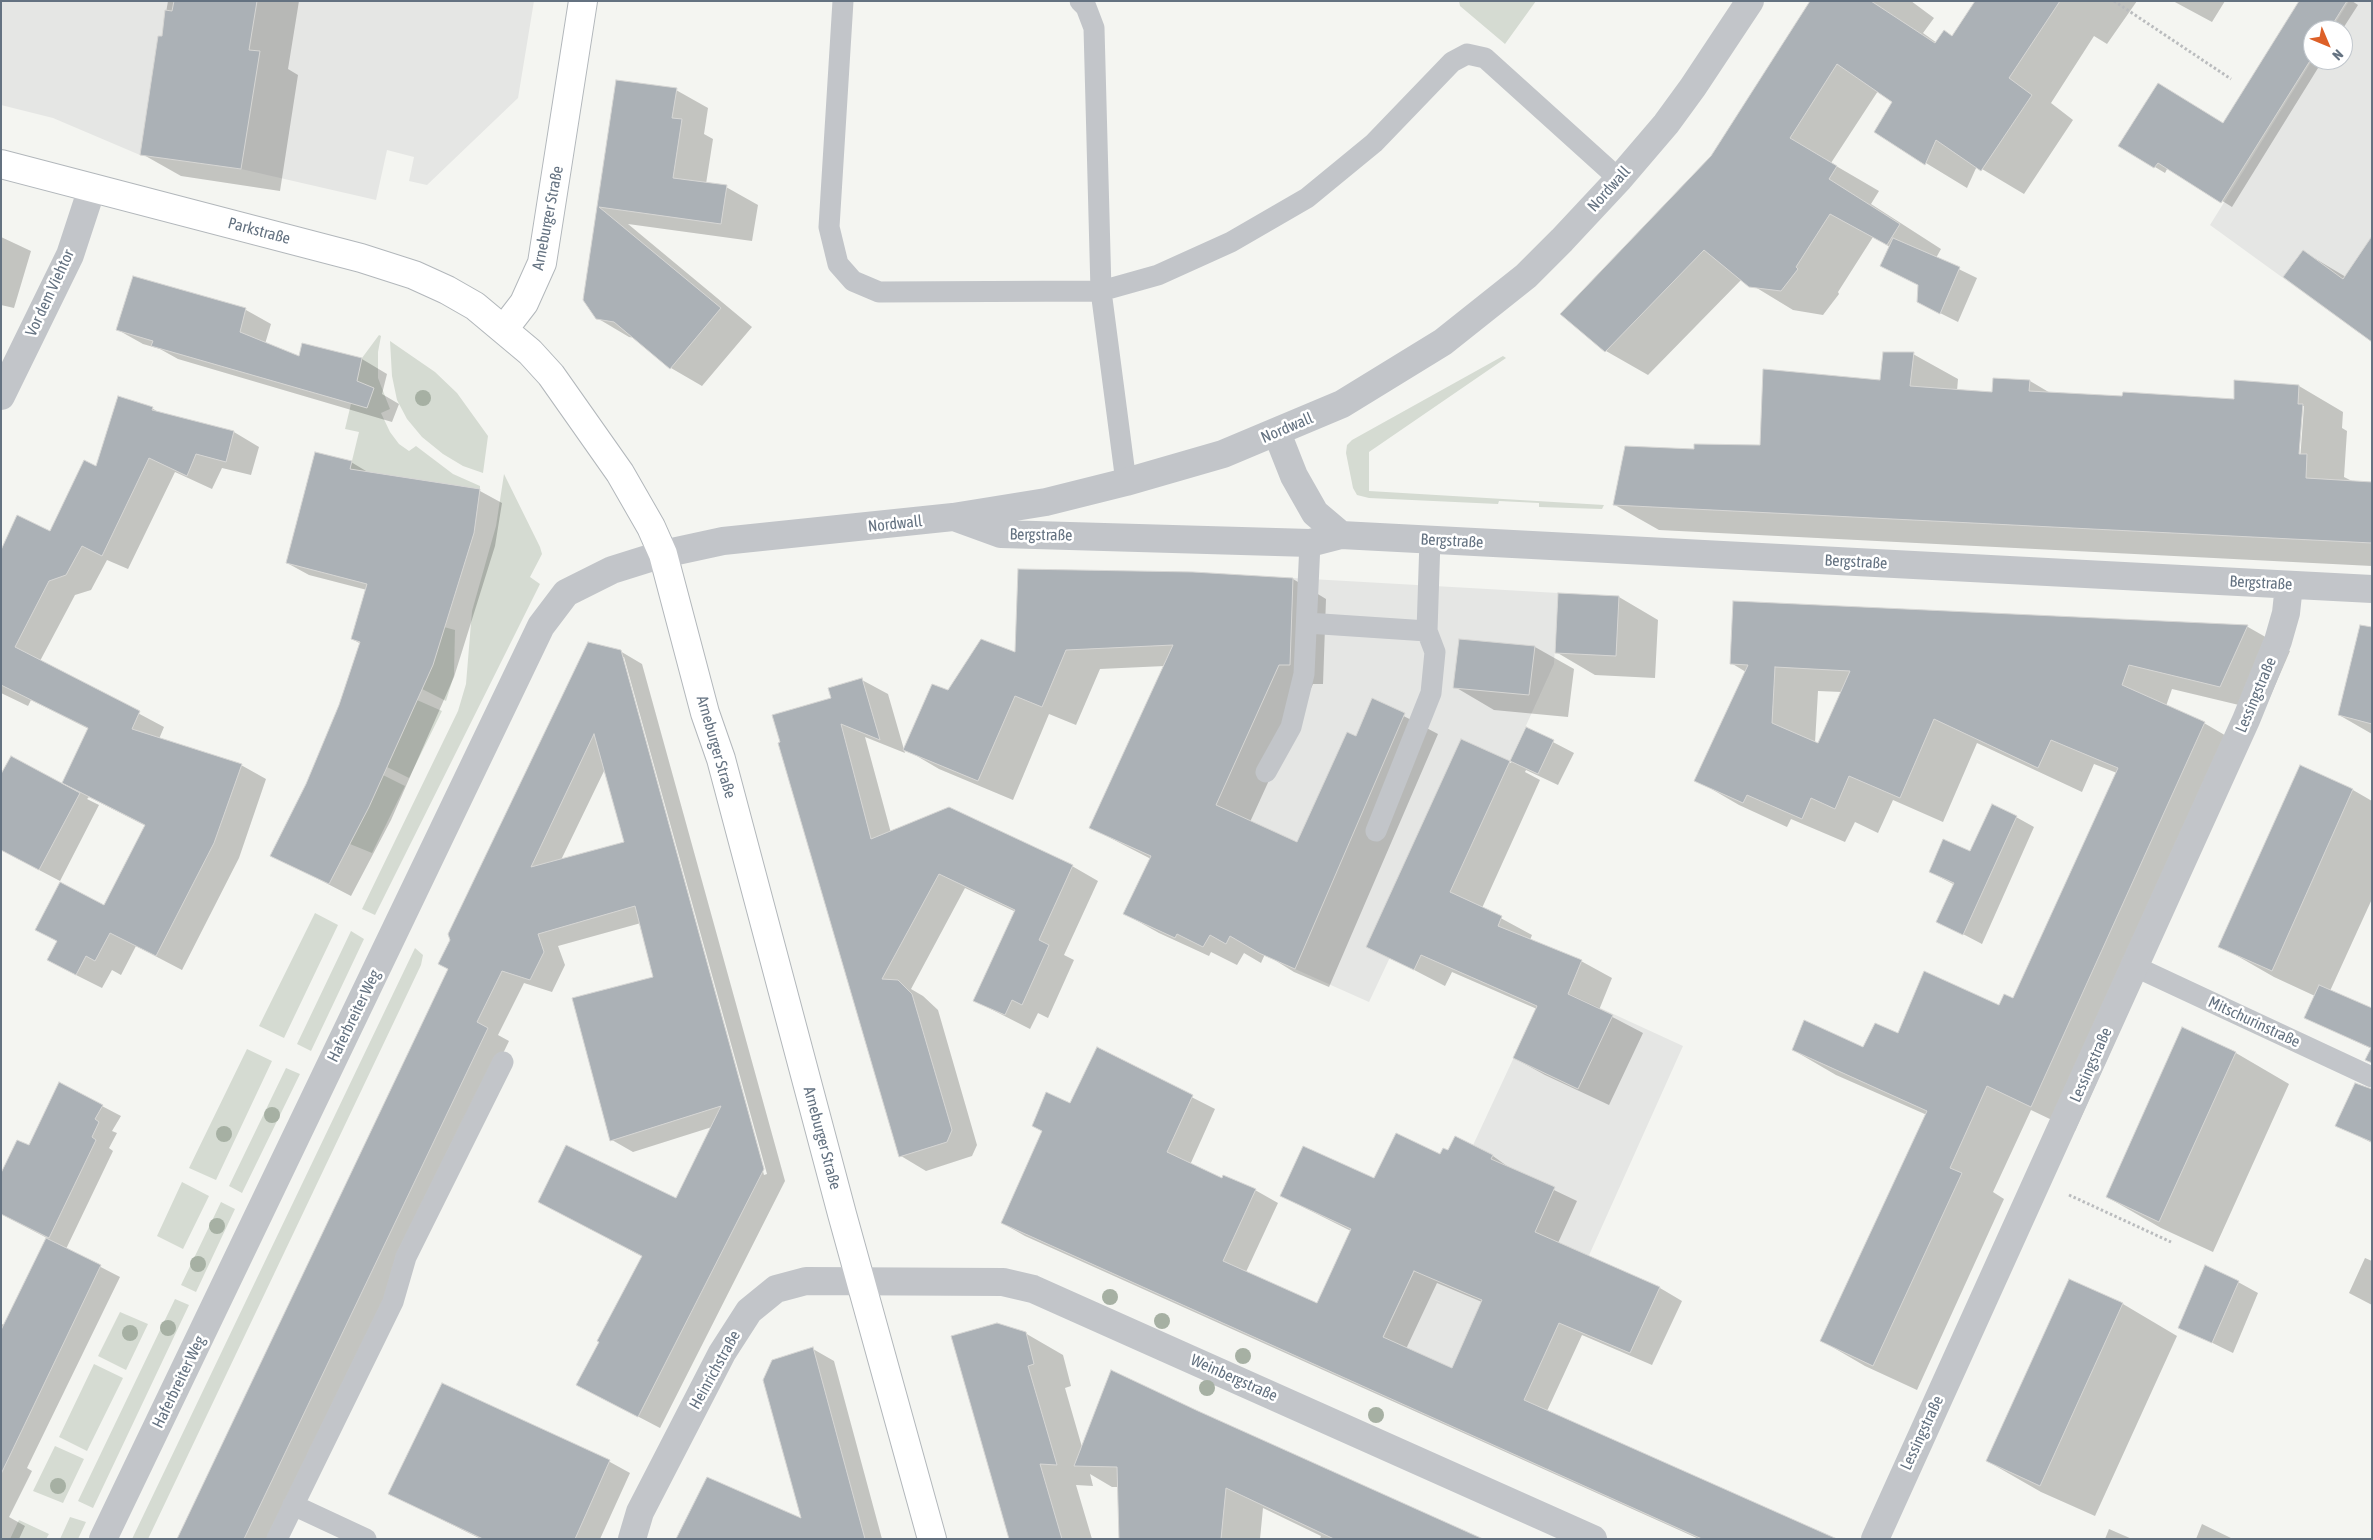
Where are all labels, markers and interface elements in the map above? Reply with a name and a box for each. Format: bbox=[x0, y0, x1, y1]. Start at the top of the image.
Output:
north arrow bbox=[2303, 20, 2353, 70]
text: N bbox=[2329, 46, 2346, 63]
street label: Nordwall bbox=[1584, 162, 1634, 216]
street label: Arneburger Straße bbox=[528, 164, 568, 272]
street label: Parkstraße bbox=[226, 213, 292, 249]
street label: Vor dem Viehtor bbox=[22, 247, 78, 339]
street label: Nordwall bbox=[1258, 409, 1316, 447]
street label: Nordwall bbox=[867, 512, 923, 536]
street label: Bergstraße bbox=[1009, 525, 1073, 545]
street label: Bergstraße bbox=[1420, 530, 1484, 552]
street label: Bergstraße bbox=[1824, 551, 1888, 573]
street label: Bergstraße bbox=[2229, 572, 2293, 594]
street label: Lessingstraße bbox=[2232, 654, 2280, 736]
street label: Arneburger Straße bbox=[692, 693, 740, 801]
street label: Haferbreiter Weg bbox=[323, 967, 385, 1065]
street label: Mitschurinstraße bbox=[2205, 992, 2303, 1052]
street label: Lessingstraße bbox=[2066, 1025, 2116, 1105]
street label: Arneburger Straße bbox=[799, 1084, 845, 1192]
street label: Heinrichstraße bbox=[686, 1327, 744, 1413]
street label: Haferbreiter Weg bbox=[148, 1333, 210, 1431]
street label: Weinbergstraße bbox=[1188, 1350, 1280, 1406]
street label: Lessingstraße bbox=[1896, 1393, 1948, 1473]

